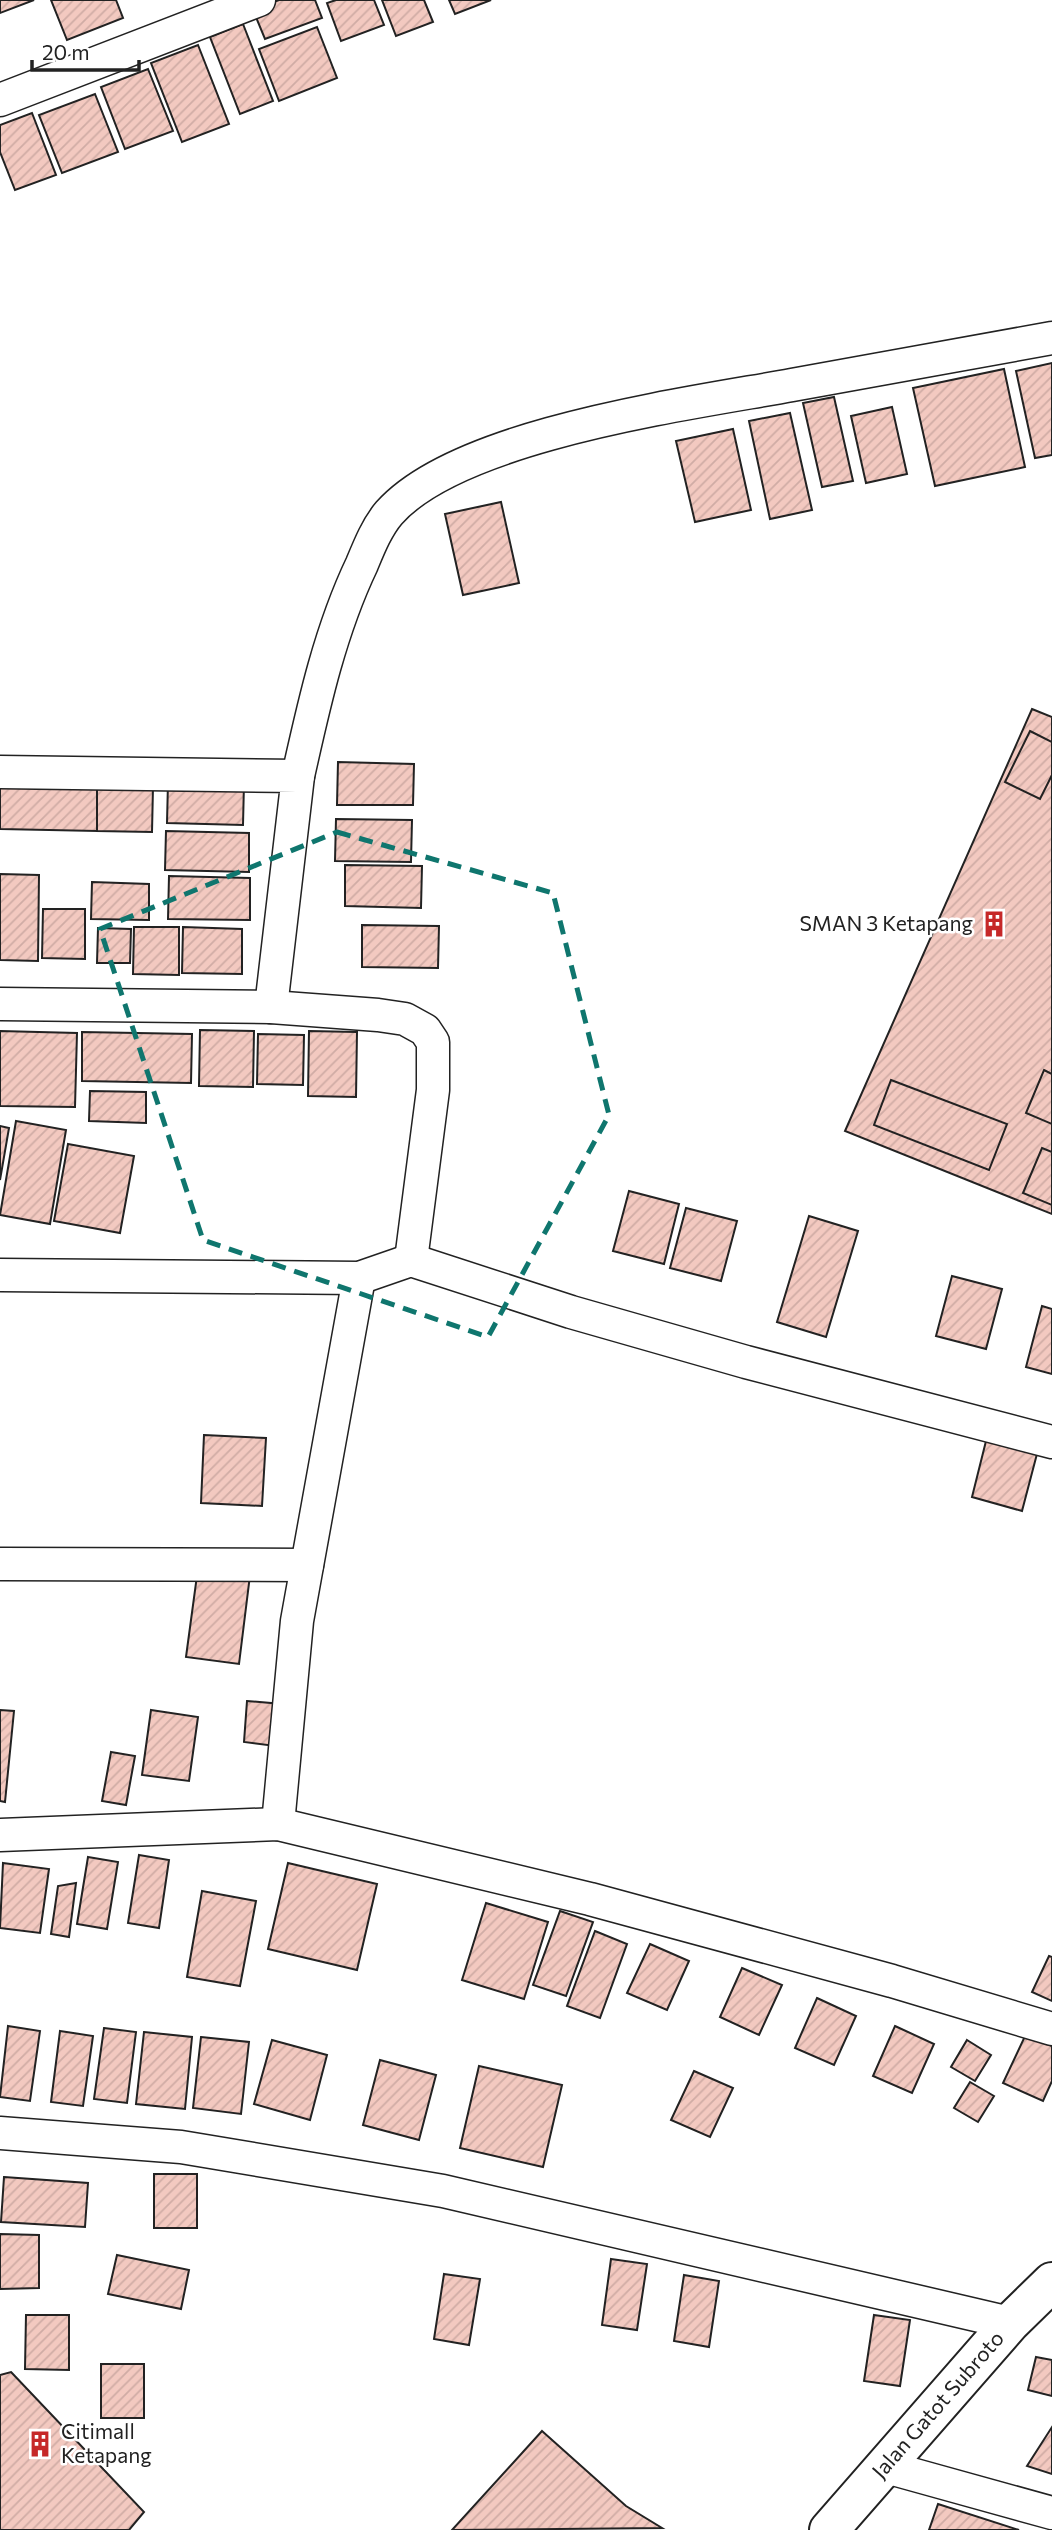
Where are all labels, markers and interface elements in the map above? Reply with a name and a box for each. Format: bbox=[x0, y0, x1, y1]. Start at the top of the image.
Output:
scale bar bbox=[32, 28, 138, 72]
text: 20 m bbox=[42, 39, 90, 64]
building icon: SMAN 3 Ketapang bbox=[979, 909, 1009, 939]
place label: SMAN 3 Ketapang bbox=[800, 910, 973, 935]
street label: Jalan Gatot Subroto bbox=[866, 2325, 1008, 2483]
place label: Citimall Ketapang bbox=[61, 2418, 152, 2467]
building icon: Citimall Ketapang bbox=[25, 2429, 55, 2459]

